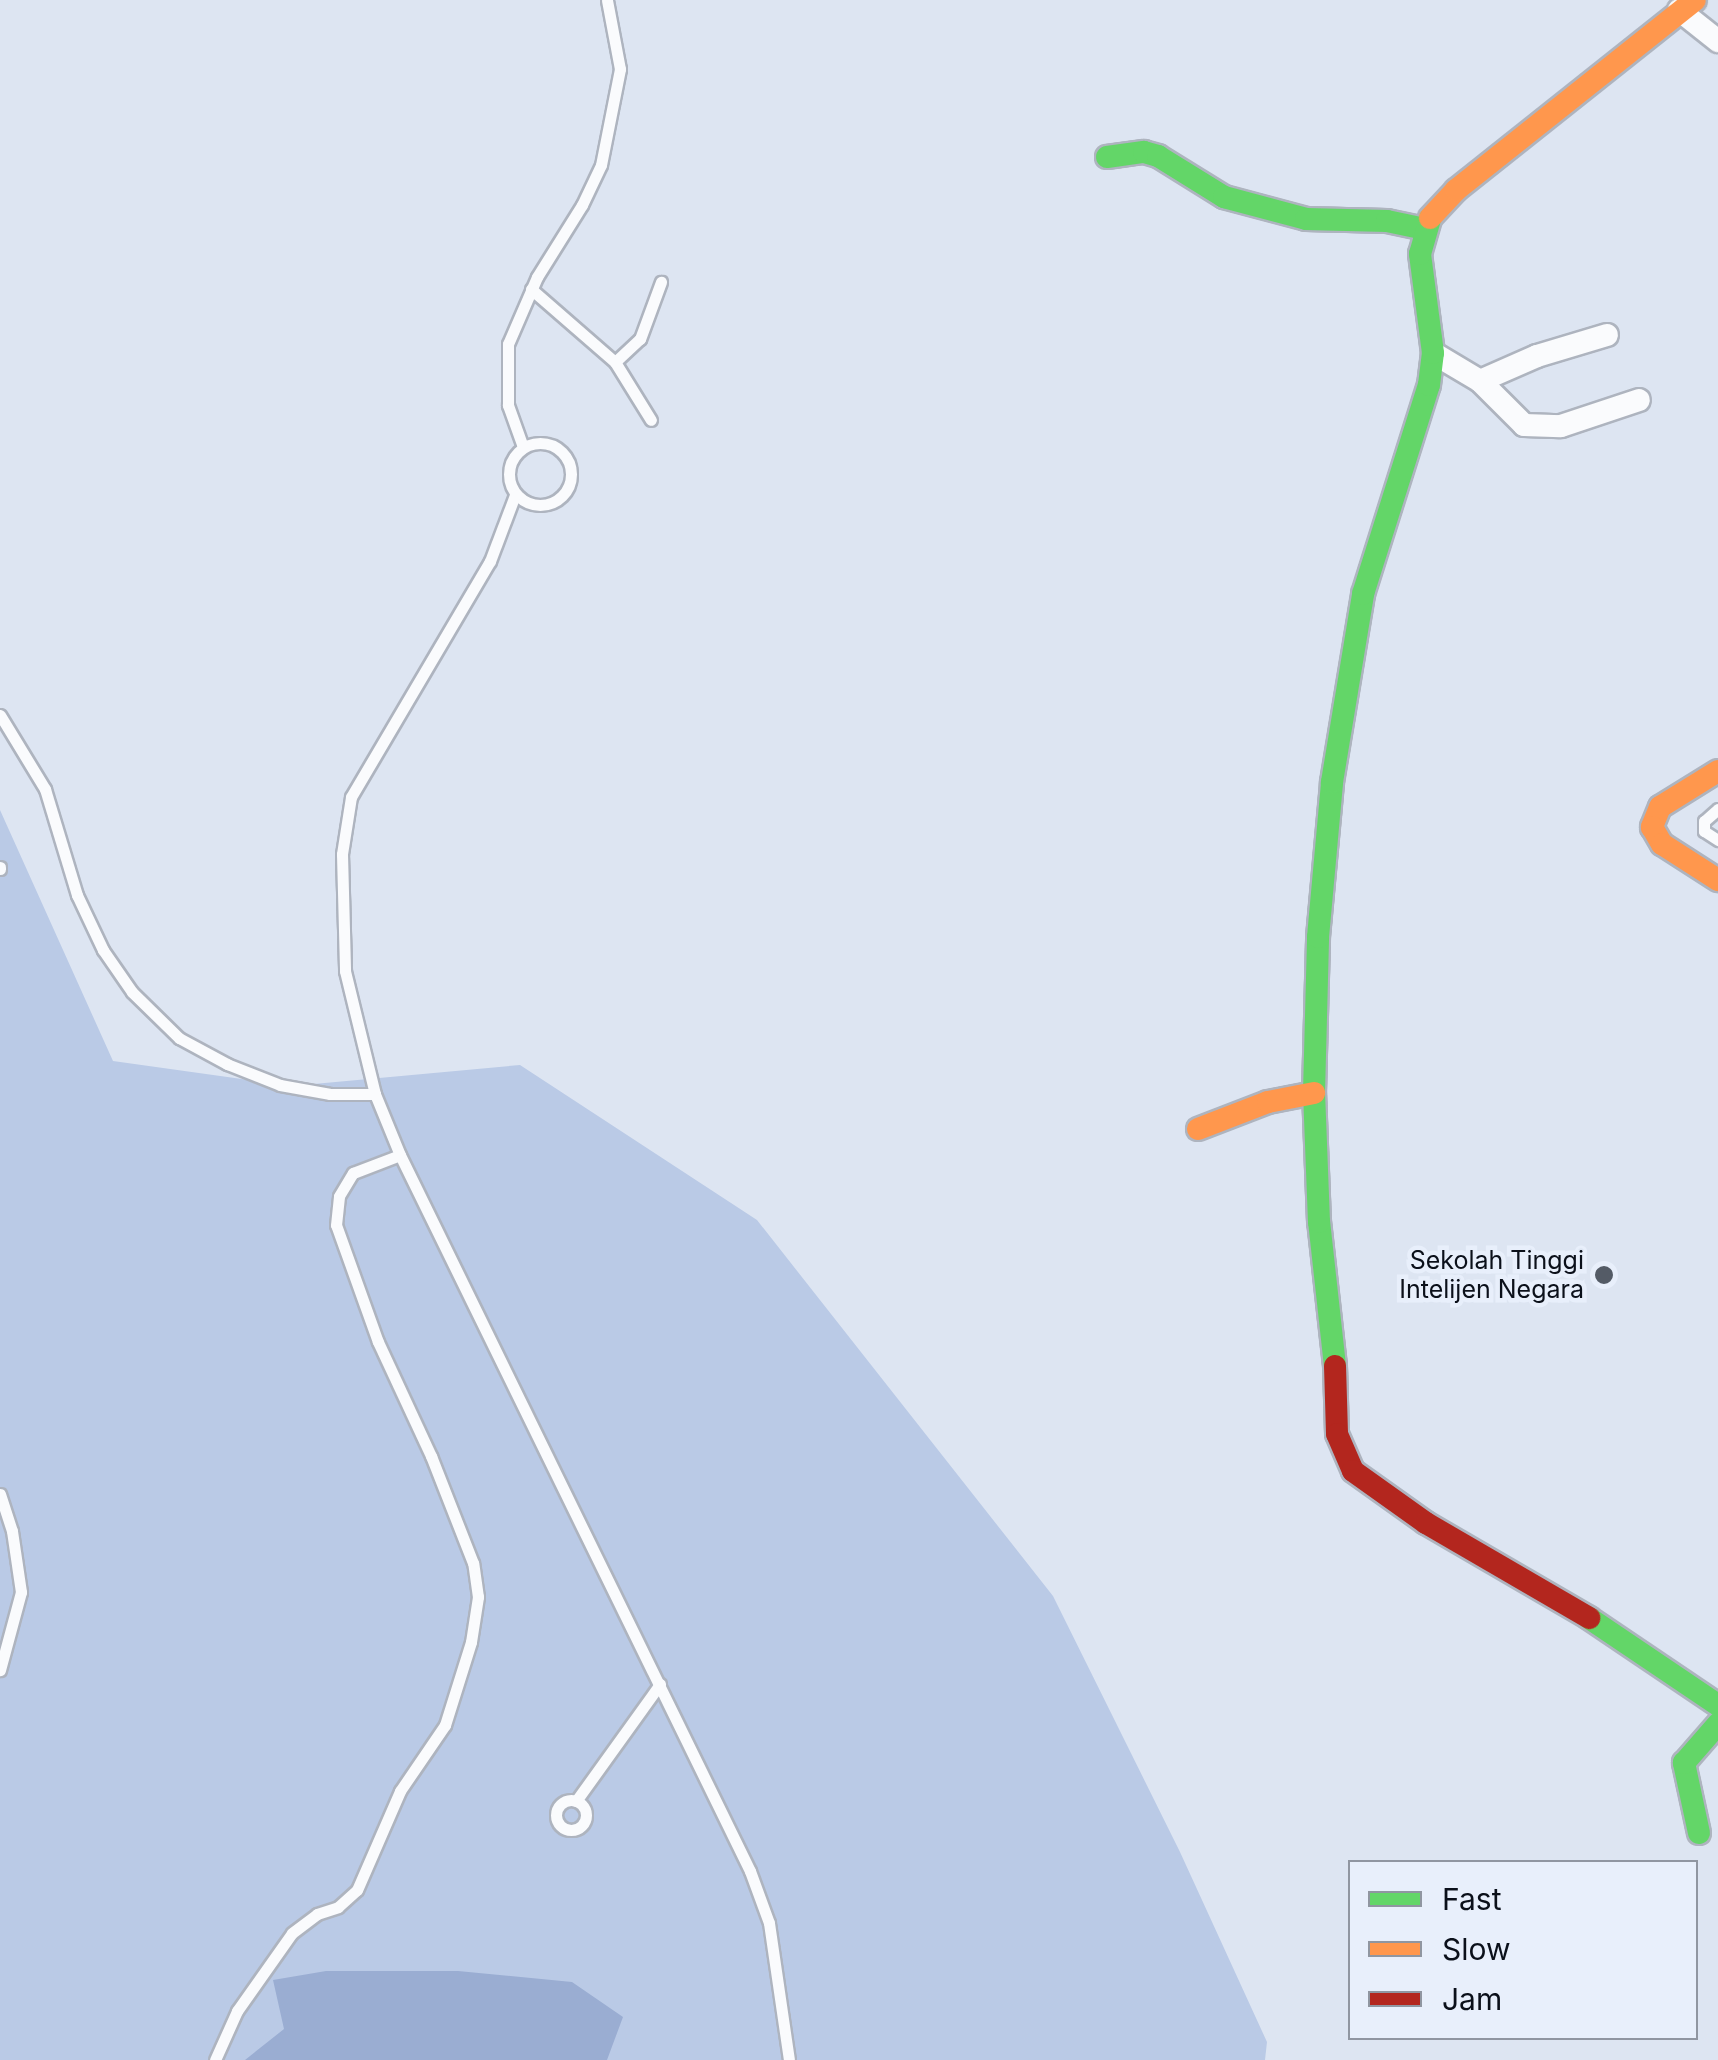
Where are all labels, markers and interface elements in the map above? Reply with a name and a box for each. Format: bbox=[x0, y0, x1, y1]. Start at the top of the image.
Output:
place label: Sekolah Tinggi Intelijen Negara bbox=[1399, 1246, 1584, 1305]
marker: Sekolah Tinggi Intelijen Negara bbox=[1593, 1264, 1615, 1286]
legend bbox=[1348, 1860, 1698, 2040]
text: Fast bbox=[1442, 1881, 1501, 1917]
text: Slow bbox=[1442, 1931, 1511, 1967]
text: Jam bbox=[1442, 1981, 1502, 2017]

